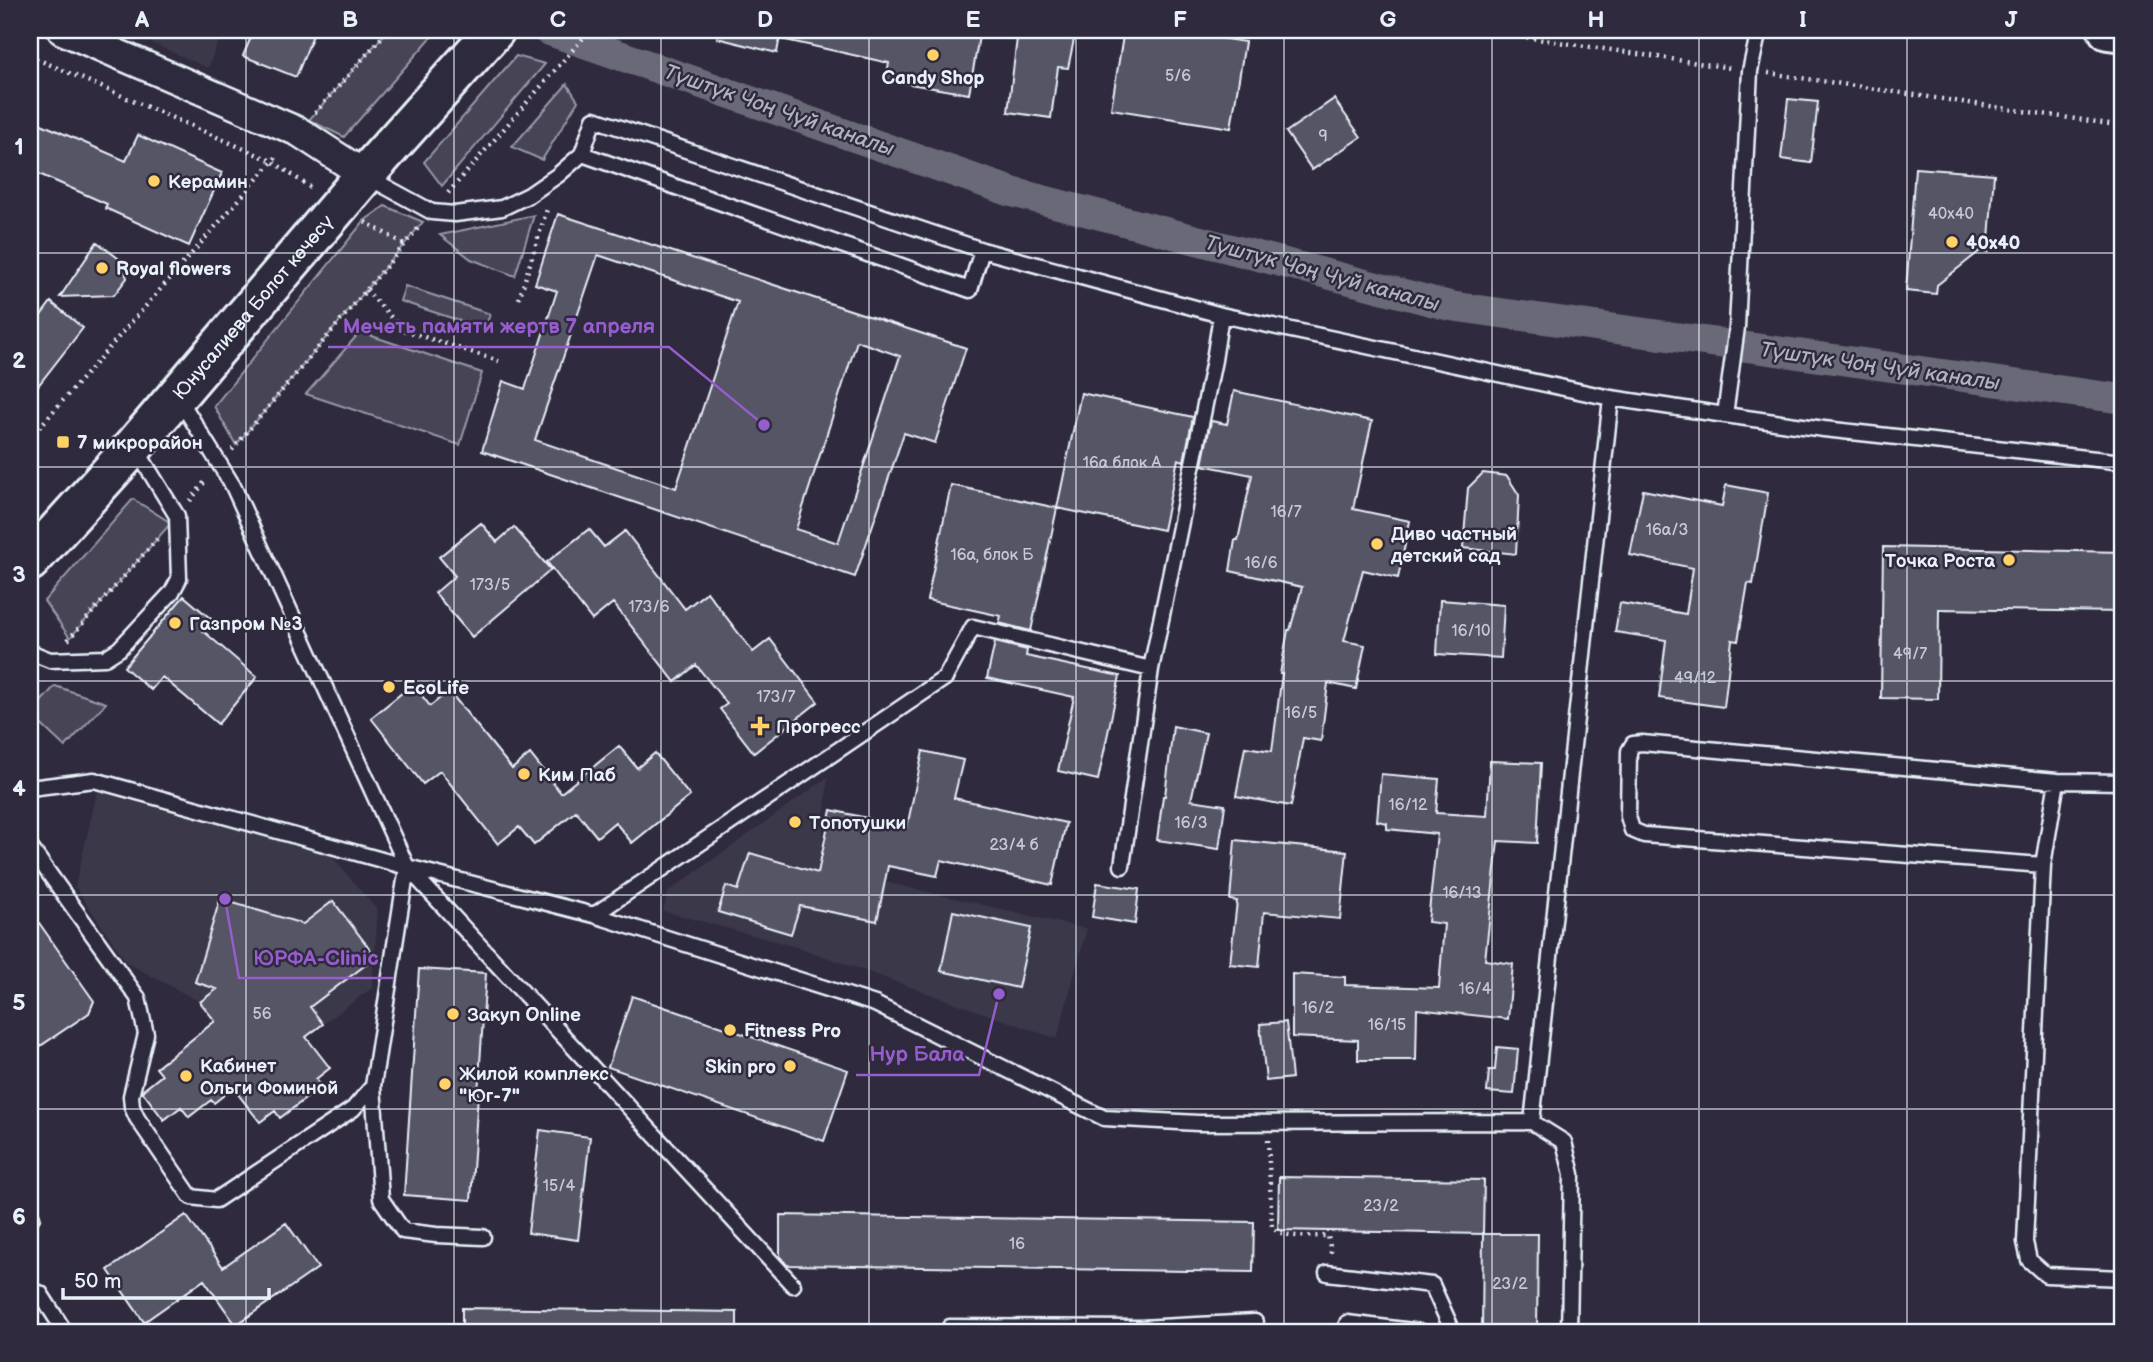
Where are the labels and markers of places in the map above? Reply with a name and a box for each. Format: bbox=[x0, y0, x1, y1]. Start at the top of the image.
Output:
marker: Candy Shop bbox=[925, 47, 941, 63]
place label: Candy Shop bbox=[882, 67, 985, 90]
place label: Керамин bbox=[168, 171, 248, 194]
marker: Керамин bbox=[146, 173, 162, 189]
place label: 40x40 bbox=[1966, 232, 2020, 255]
marker: 40x40 bbox=[1944, 234, 1960, 250]
place label: Royal flowers bbox=[116, 258, 231, 281]
marker: Royal flowers bbox=[94, 260, 110, 276]
callout: Мечеть памяти жертв 7 апреля bbox=[328, 305, 669, 347]
place label: 7 микрорайон bbox=[77, 432, 203, 455]
marker: 7 микрорайон bbox=[55, 434, 71, 450]
place label: Диво частный детский сад bbox=[1390, 523, 1517, 568]
marker: Диво частный детский сад bbox=[1369, 536, 1385, 552]
place label: Точка Роста bbox=[1885, 550, 1996, 573]
marker: Точка Роста bbox=[2001, 552, 2017, 568]
place label: Газпром №3 bbox=[189, 613, 303, 636]
marker: Газпром №3 bbox=[167, 615, 183, 631]
place label: EcoLife bbox=[403, 677, 469, 700]
marker: EcoLife bbox=[381, 679, 397, 695]
marker: Прогресс bbox=[750, 716, 770, 736]
place label: Прогресс bbox=[776, 716, 861, 739]
place label: Ким Паб bbox=[538, 764, 616, 787]
marker: Ким Паб bbox=[516, 766, 532, 782]
place label: Топотушки bbox=[809, 812, 906, 835]
marker: Топотушки bbox=[787, 814, 803, 830]
callout: ЮРФА-Clinic bbox=[239, 936, 393, 978]
place label: Закуп Online bbox=[467, 1004, 581, 1027]
marker: Закуп Online bbox=[445, 1006, 461, 1022]
place label: Fitness Pro bbox=[744, 1020, 841, 1043]
marker: Fitness Pro bbox=[722, 1022, 738, 1038]
callout: Нур Бала bbox=[856, 1033, 979, 1075]
place label: Кабинет Ольги Фоминой bbox=[200, 1055, 338, 1100]
place label: Skin pro bbox=[705, 1056, 776, 1079]
marker: Skin pro bbox=[782, 1058, 798, 1074]
place label: Жилой комплекс "Юг-7" bbox=[459, 1063, 609, 1108]
marker: Кабинет Ольги Фоминой bbox=[178, 1068, 194, 1084]
marker: Жилой комплекс "Юг-7" bbox=[437, 1076, 453, 1092]

